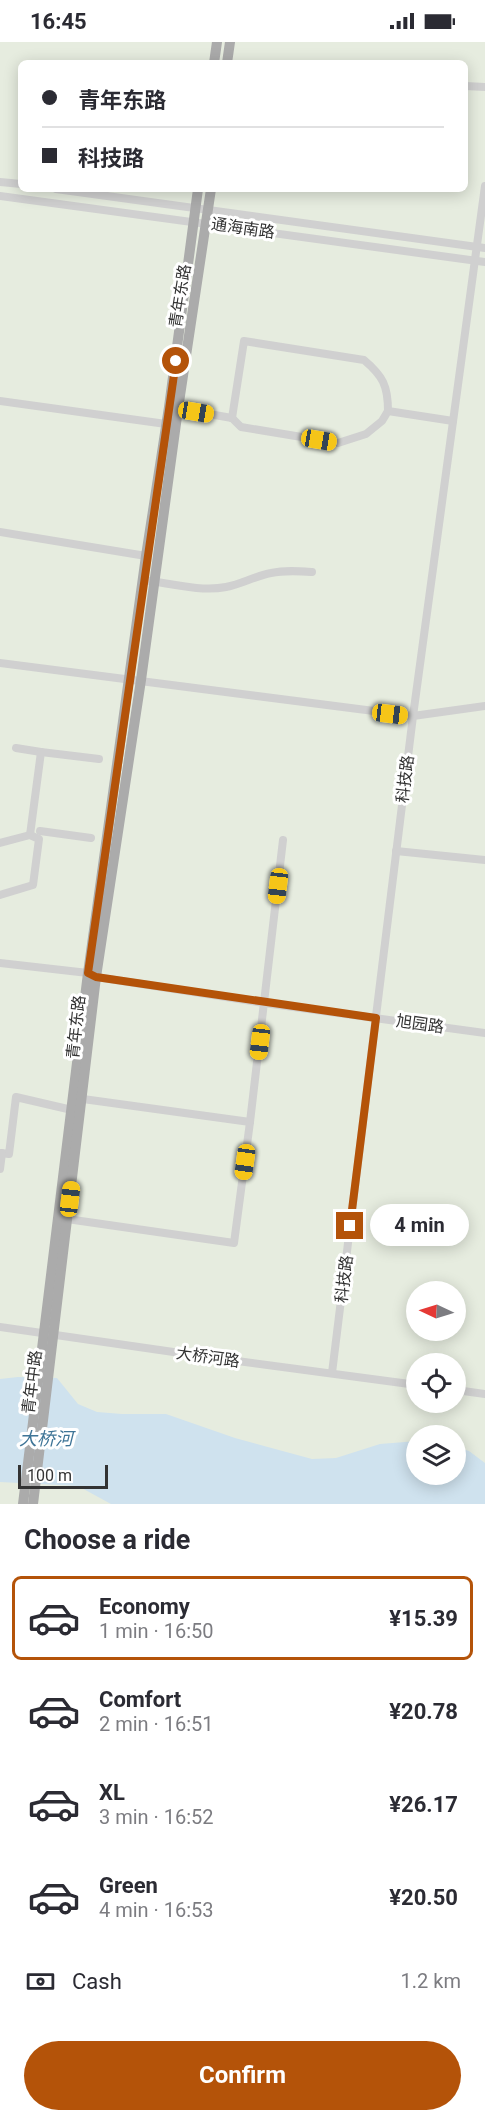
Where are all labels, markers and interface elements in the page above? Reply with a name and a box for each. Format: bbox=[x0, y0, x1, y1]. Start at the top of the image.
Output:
text: 16:45 bbox=[30, 9, 87, 34]
text: 青年东路 bbox=[78, 88, 166, 113]
text: 科技路 bbox=[78, 146, 144, 171]
street label: 通海南路 bbox=[210, 214, 276, 242]
street label: 青年东路 bbox=[166, 263, 194, 329]
route start bbox=[162, 347, 189, 374]
car bbox=[177, 400, 215, 424]
car bbox=[300, 428, 338, 452]
car bbox=[371, 703, 409, 725]
street label: 科技路 bbox=[393, 754, 417, 804]
car bbox=[267, 867, 289, 905]
street label: 青年东路 bbox=[63, 994, 89, 1060]
street label: 旭园路 bbox=[395, 1011, 445, 1037]
car bbox=[249, 1023, 271, 1061]
car bbox=[234, 1143, 256, 1181]
car bbox=[59, 1180, 81, 1218]
callout: 4 min bbox=[371, 1205, 470, 1247]
route end bbox=[336, 1212, 363, 1239]
text: 4 min bbox=[394, 1213, 445, 1237]
street label: 科技路 bbox=[332, 1254, 356, 1304]
north arrow bbox=[406, 1281, 466, 1341]
map controls bbox=[406, 1281, 466, 1485]
street label: 大桥河路 bbox=[175, 1343, 241, 1371]
street label: 青年中路 bbox=[19, 1349, 45, 1415]
button: locate bbox=[406, 1353, 466, 1413]
button: layers bbox=[406, 1425, 466, 1485]
water label: 大桥河 bbox=[19, 1428, 76, 1449]
scale bar bbox=[18, 1462, 108, 1490]
text: 100 m bbox=[27, 1466, 72, 1485]
text: Choose a ride bbox=[24, 1524, 190, 1556]
icon: car bbox=[27, 1591, 81, 1645]
text: Economy bbox=[99, 1594, 190, 1619]
text: ¥15.39 bbox=[389, 1606, 458, 1631]
text: 1 min · 16:50 bbox=[99, 1619, 214, 1643]
icon: car bbox=[27, 1684, 81, 1738]
text: Comfort bbox=[99, 1687, 181, 1712]
text: ¥20.78 bbox=[389, 1699, 458, 1724]
text: 2 min · 16:51 bbox=[99, 1712, 214, 1736]
icon: car bbox=[27, 1777, 81, 1831]
text: XL bbox=[99, 1780, 125, 1805]
text: ¥26.17 bbox=[389, 1792, 458, 1817]
text: 3 min · 16:52 bbox=[99, 1805, 214, 1829]
icon: car bbox=[27, 1870, 81, 1924]
text: Green bbox=[99, 1873, 158, 1898]
text: ¥20.50 bbox=[389, 1885, 458, 1910]
text: 4 min · 16:53 bbox=[99, 1898, 214, 1922]
icon: cash bbox=[24, 1965, 57, 1998]
text: Cash bbox=[72, 1969, 122, 1994]
text: 1.2 km bbox=[401, 1969, 461, 1993]
button: Confirm bbox=[24, 2041, 461, 2110]

